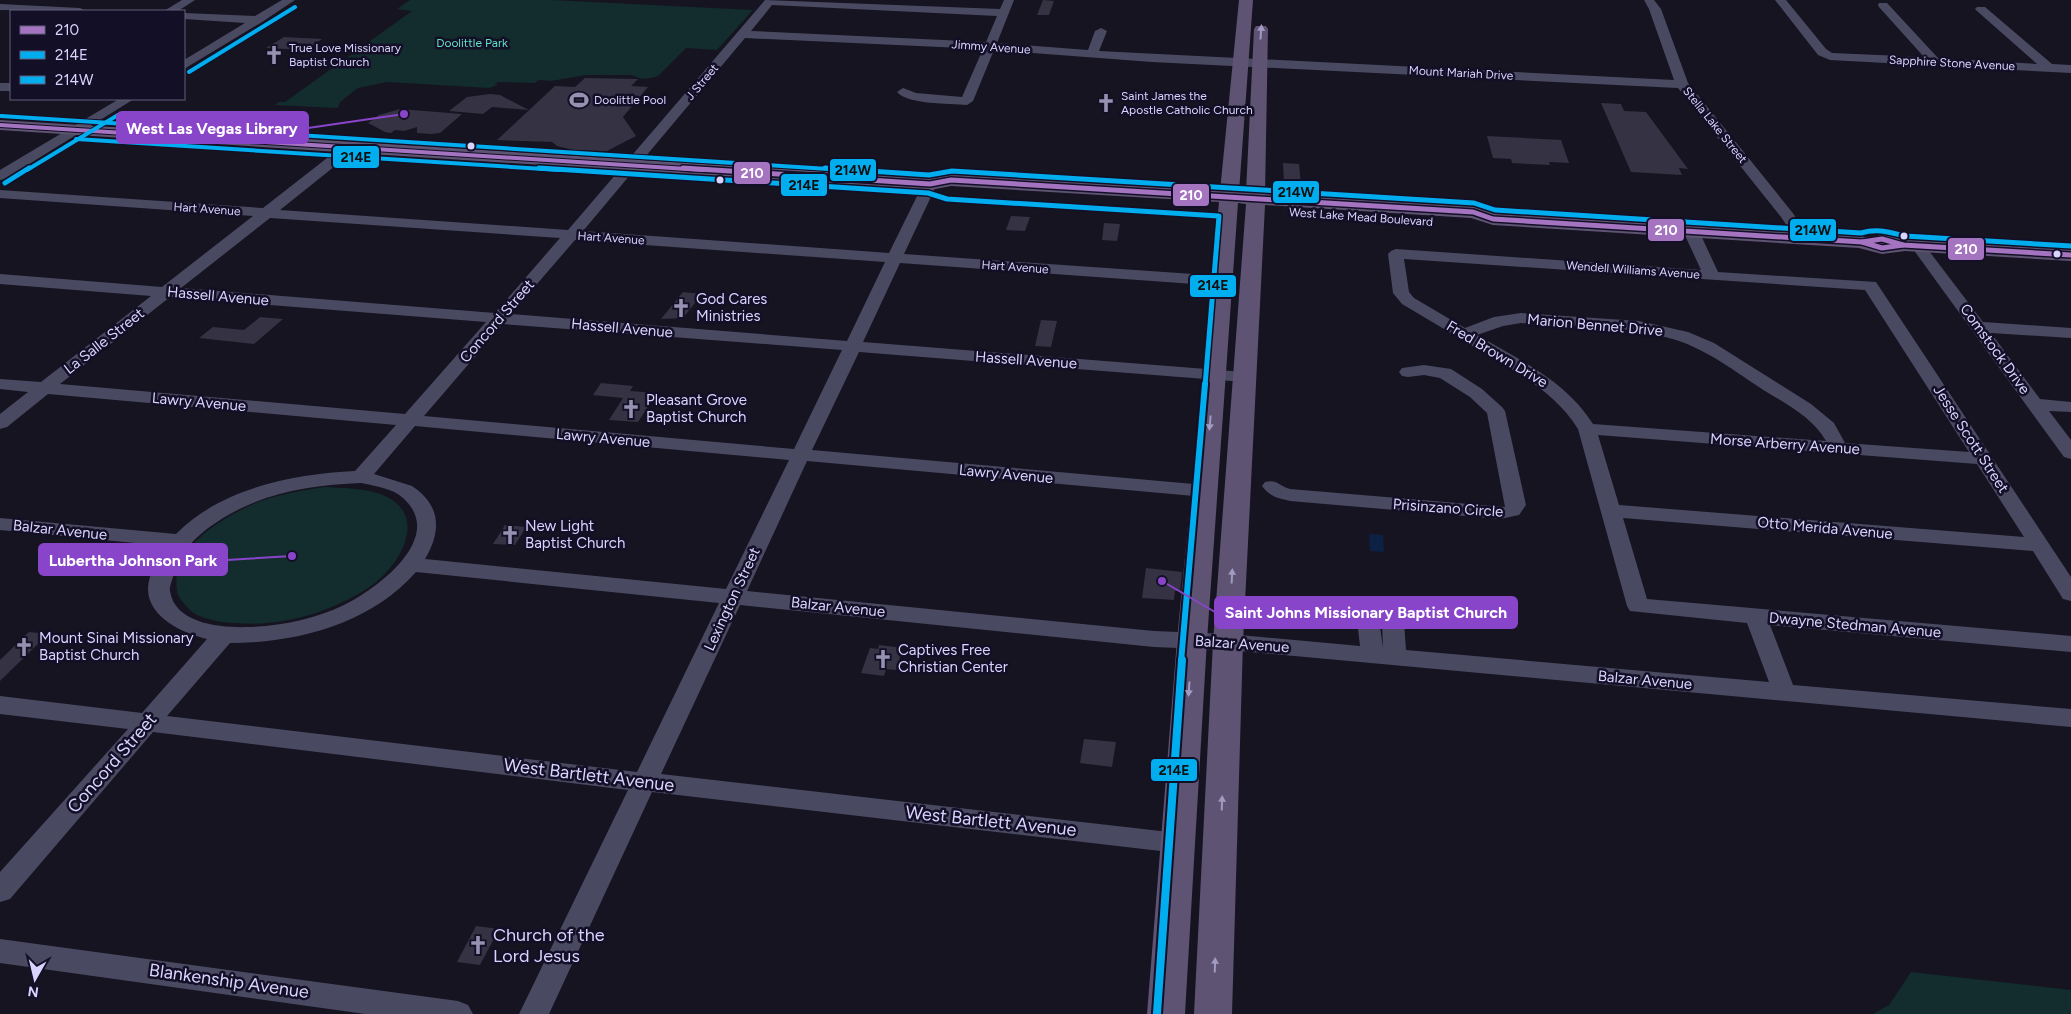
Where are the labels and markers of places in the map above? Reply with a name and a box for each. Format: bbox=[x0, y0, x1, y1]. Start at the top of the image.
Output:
place label: True Love Missionary Baptist Church bbox=[289, 41, 402, 69]
church icon: True Love Missionary Baptist Church bbox=[263, 44, 285, 66]
sports icon: Doolittle Pool bbox=[568, 89, 590, 111]
place label: Saint James the Apostle Catholic Church bbox=[1121, 89, 1253, 117]
church icon: Saint James the Apostle Catholic Church bbox=[1095, 92, 1117, 114]
place label: Doolittle Pool bbox=[594, 93, 666, 107]
callout: West Las Vegas Library bbox=[117, 112, 308, 143]
unlabelled marker bbox=[466, 141, 476, 151]
unlabelled marker bbox=[715, 175, 725, 185]
unlabelled marker bbox=[1899, 231, 1909, 241]
unlabelled marker bbox=[2052, 249, 2062, 259]
place label: God Cares Ministries bbox=[696, 290, 767, 325]
church icon: God Cares Ministries bbox=[670, 297, 692, 319]
place label: Pleasant Grove Baptist Church bbox=[646, 391, 747, 426]
church icon: Pleasant Grove Baptist Church bbox=[620, 398, 642, 420]
place label: New Light Baptist Church bbox=[525, 517, 625, 552]
church icon: New Light Baptist Church bbox=[499, 524, 521, 546]
callout: Lubertha Johnson Park bbox=[39, 544, 227, 575]
callout: Saint Johns Missionary Baptist Church bbox=[1215, 597, 1517, 628]
place label: Mount Sinai Missionary Baptist Church bbox=[39, 629, 194, 664]
church icon: Mount Sinai Missionary Baptist Church bbox=[13, 636, 35, 658]
place label: Captives Free Christian Center bbox=[898, 641, 1008, 676]
church icon: Captives Free Christian Center bbox=[872, 648, 894, 670]
place label: Church of the Lord Jesus bbox=[493, 924, 605, 967]
church icon: Church of the Lord Jesus bbox=[467, 934, 489, 956]

